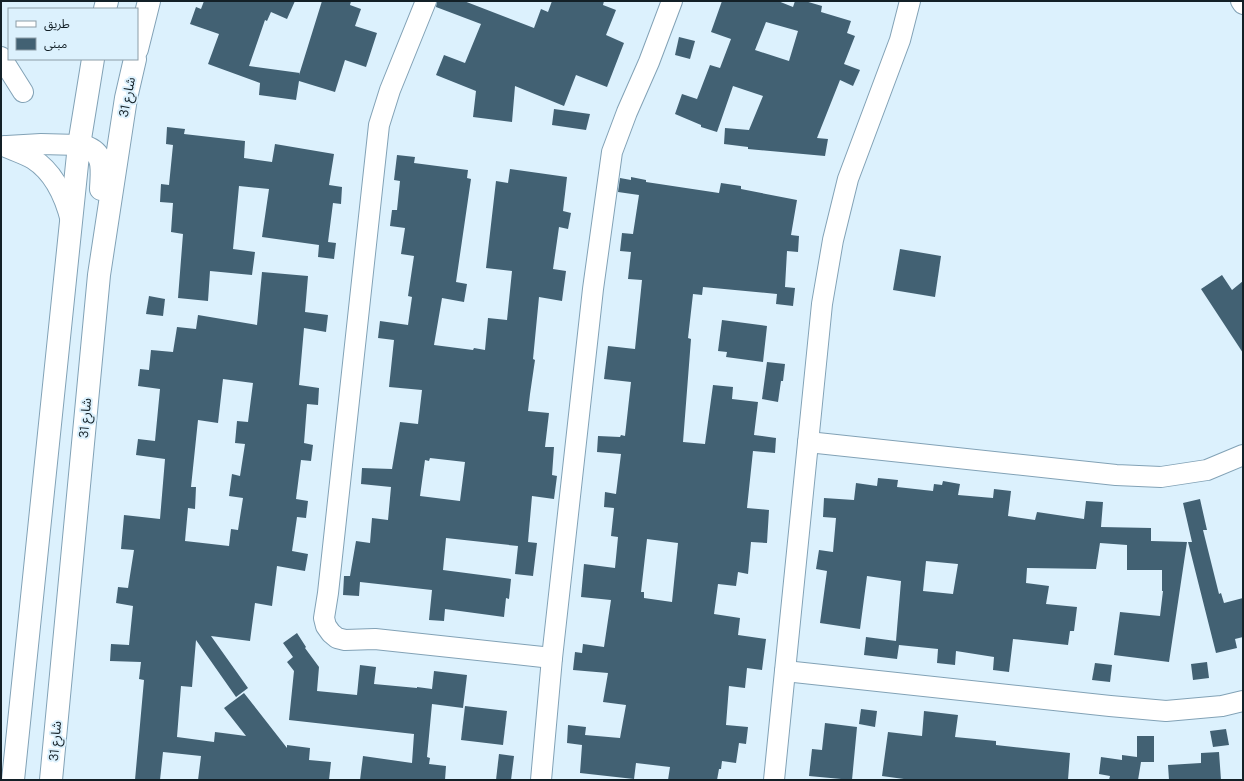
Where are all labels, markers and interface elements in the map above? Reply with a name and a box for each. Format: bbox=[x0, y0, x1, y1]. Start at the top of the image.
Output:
legend bbox=[8, 8, 138, 60]
text: طريق bbox=[44, 16, 70, 32]
text: مبنى bbox=[44, 36, 67, 52]
street label: شارع 31 bbox=[115, 76, 141, 119]
street label: شارع 31 bbox=[75, 397, 97, 439]
street label: شارع 31 bbox=[45, 720, 67, 762]

